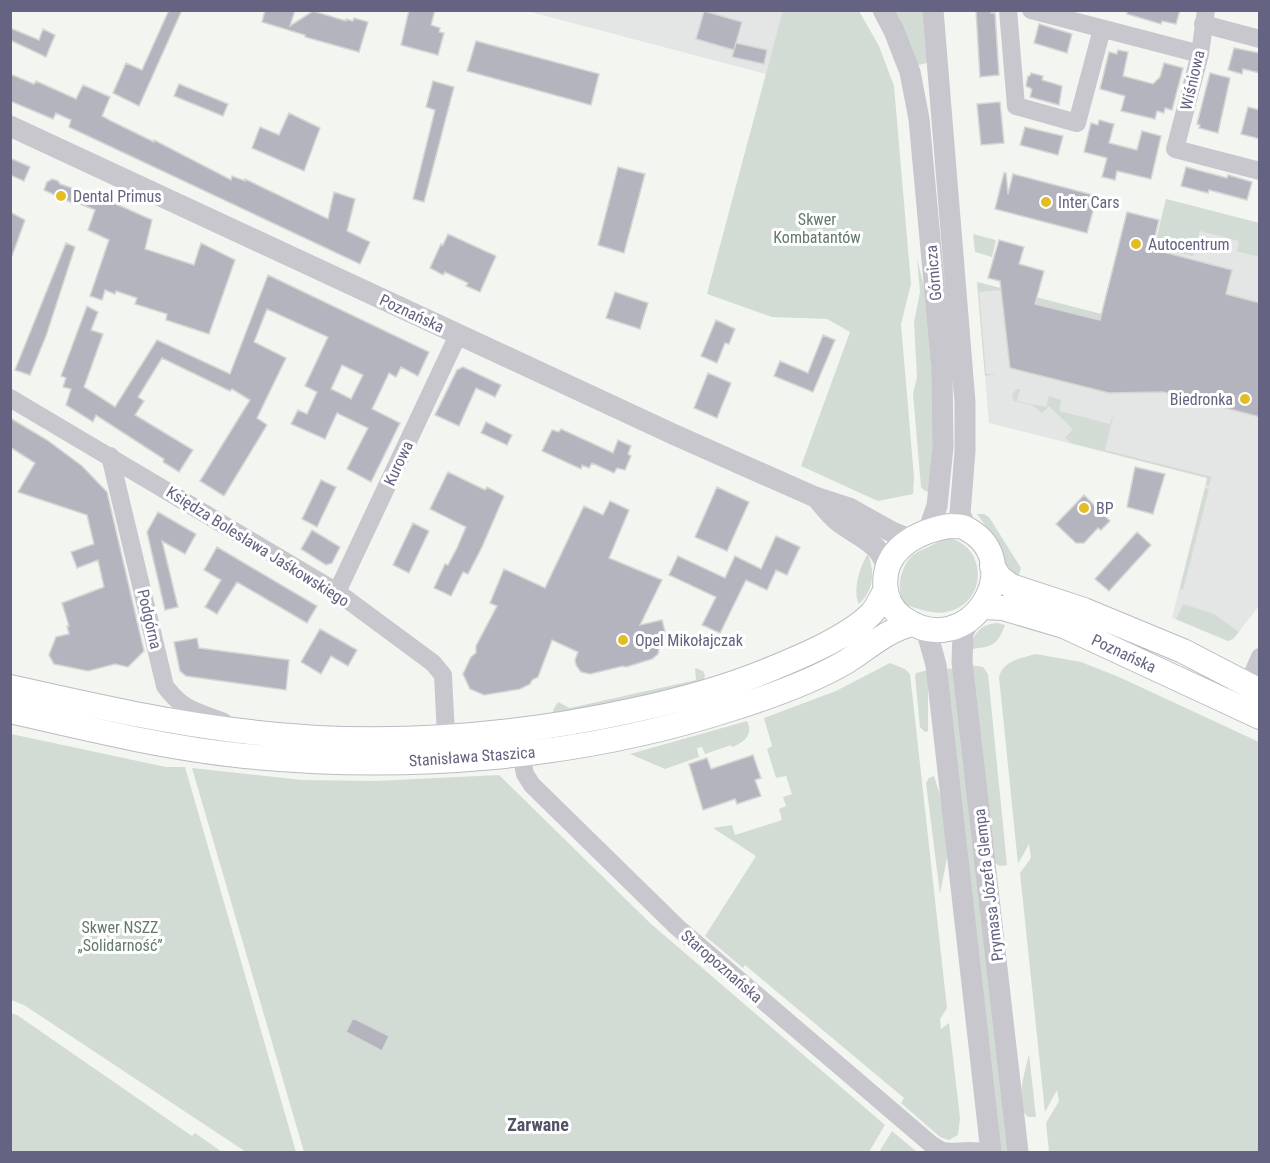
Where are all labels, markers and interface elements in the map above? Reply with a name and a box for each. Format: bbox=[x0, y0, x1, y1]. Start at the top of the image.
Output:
street label: Wiśniowa bbox=[1176, 48, 1209, 112]
place label: Dental Primus bbox=[73, 187, 162, 206]
marker: Dental Primus bbox=[54, 189, 68, 203]
place label: Inter Cars bbox=[1058, 193, 1119, 212]
marker: Inter Cars bbox=[1039, 195, 1053, 209]
park label: Skwer Kombatantów bbox=[773, 210, 861, 247]
place label: Autocentrum bbox=[1148, 235, 1230, 254]
marker: Autocentrum bbox=[1129, 237, 1143, 251]
street label: Górnicza bbox=[922, 244, 945, 302]
street label: Poznańska bbox=[376, 290, 447, 337]
place label: Biedronka bbox=[1170, 390, 1233, 409]
marker: Biedronka bbox=[1238, 392, 1252, 406]
street label: Kurowa bbox=[380, 438, 417, 489]
street label: Księdza Bolesława Jaśkowskiego bbox=[163, 482, 353, 611]
place label: BP bbox=[1096, 499, 1114, 518]
marker: BP bbox=[1077, 501, 1091, 515]
street label: Podgórna bbox=[133, 587, 166, 651]
street label: Poznańska bbox=[1088, 630, 1159, 677]
place label: Opel Mikołajczak bbox=[635, 631, 744, 650]
marker: Opel Mikołajczak bbox=[616, 633, 630, 647]
street label: Stanisława Staszica bbox=[408, 743, 536, 770]
street label: Prymasa Józefa Glempa bbox=[970, 808, 1007, 962]
park label: Skwer NSZZ „Solidarność” bbox=[77, 918, 163, 955]
street label: Staropoznańska bbox=[677, 926, 766, 1007]
district label: Zarwane bbox=[507, 1114, 569, 1135]

